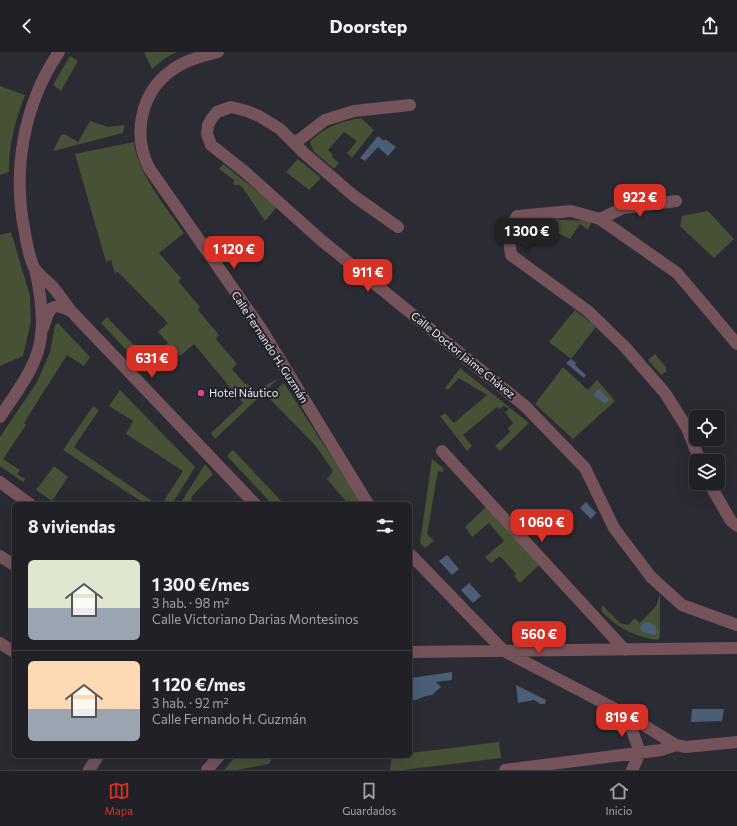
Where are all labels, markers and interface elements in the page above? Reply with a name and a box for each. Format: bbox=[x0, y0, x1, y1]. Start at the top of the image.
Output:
icon: back bbox=[16, 15, 38, 37]
text: Doorstep bbox=[330, 15, 407, 37]
icon: share bbox=[699, 15, 721, 37]
pin: 922 € bbox=[612, 184, 668, 218]
text: 922 € bbox=[623, 189, 657, 205]
pin: 1 300 € bbox=[490, 218, 564, 252]
text: 1 300 € bbox=[505, 223, 549, 239]
pin: 1 120 € bbox=[197, 236, 271, 270]
text: 1 120 € bbox=[213, 241, 255, 257]
pin: 911 € bbox=[340, 259, 396, 293]
text: 911 € bbox=[352, 264, 384, 280]
street label: Calle Fernando H. Guzmán bbox=[229, 288, 311, 405]
street label: Calle Doctor Jaime Chávez bbox=[408, 309, 518, 402]
pin: 631 € bbox=[124, 345, 180, 379]
text: 631 € bbox=[135, 350, 169, 366]
place label: Hotel Náutico bbox=[209, 386, 279, 399]
marker: Hotel Náutico bbox=[196, 388, 206, 398]
map controls bbox=[689, 410, 725, 490]
button: locate bbox=[689, 410, 725, 446]
button: layers bbox=[689, 454, 725, 490]
pin: 1 060 € bbox=[505, 509, 579, 543]
text: 1 060 € bbox=[519, 514, 565, 530]
icon: filters bbox=[374, 515, 396, 537]
text: 8 viviendas bbox=[28, 516, 115, 537]
text: 1 300 €/mes bbox=[152, 574, 250, 595]
icon: home bbox=[60, 576, 108, 624]
text: 3 hab. · 98 m² bbox=[152, 595, 229, 611]
text: Calle Victoriano Darias Montesinos bbox=[152, 611, 358, 627]
pin: 560 € bbox=[511, 621, 567, 655]
text: 560 € bbox=[521, 626, 557, 642]
text: 1 120 €/mes bbox=[152, 674, 246, 695]
icon: home bbox=[60, 677, 108, 725]
text: 3 hab. · 92 m² bbox=[152, 695, 229, 711]
pin: 819 € bbox=[594, 704, 650, 738]
text: 819 € bbox=[605, 709, 639, 725]
text: Calle Fernando H. Guzmán bbox=[152, 711, 306, 727]
tab: Mapa bbox=[105, 780, 133, 817]
tab: Guardados bbox=[342, 780, 396, 817]
tab: Inicio bbox=[605, 780, 632, 817]

